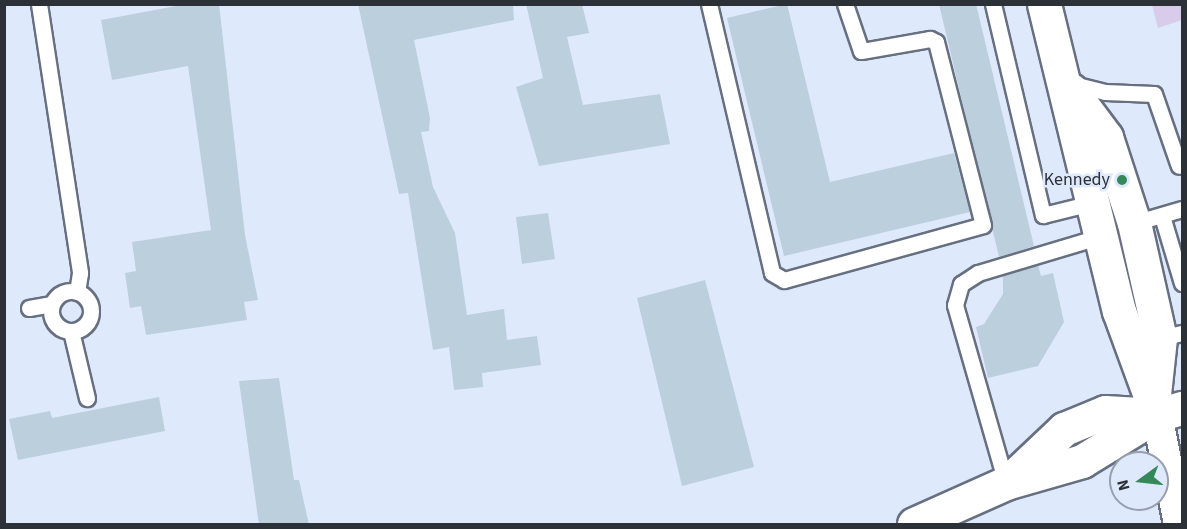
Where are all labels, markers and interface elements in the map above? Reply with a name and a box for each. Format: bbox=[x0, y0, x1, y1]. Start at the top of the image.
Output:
place label: Kennedy bbox=[1044, 169, 1110, 191]
marker: Kennedy bbox=[1115, 173, 1129, 187]
north arrow bbox=[1109, 451, 1169, 511]
text: N bbox=[1112, 477, 1136, 493]

